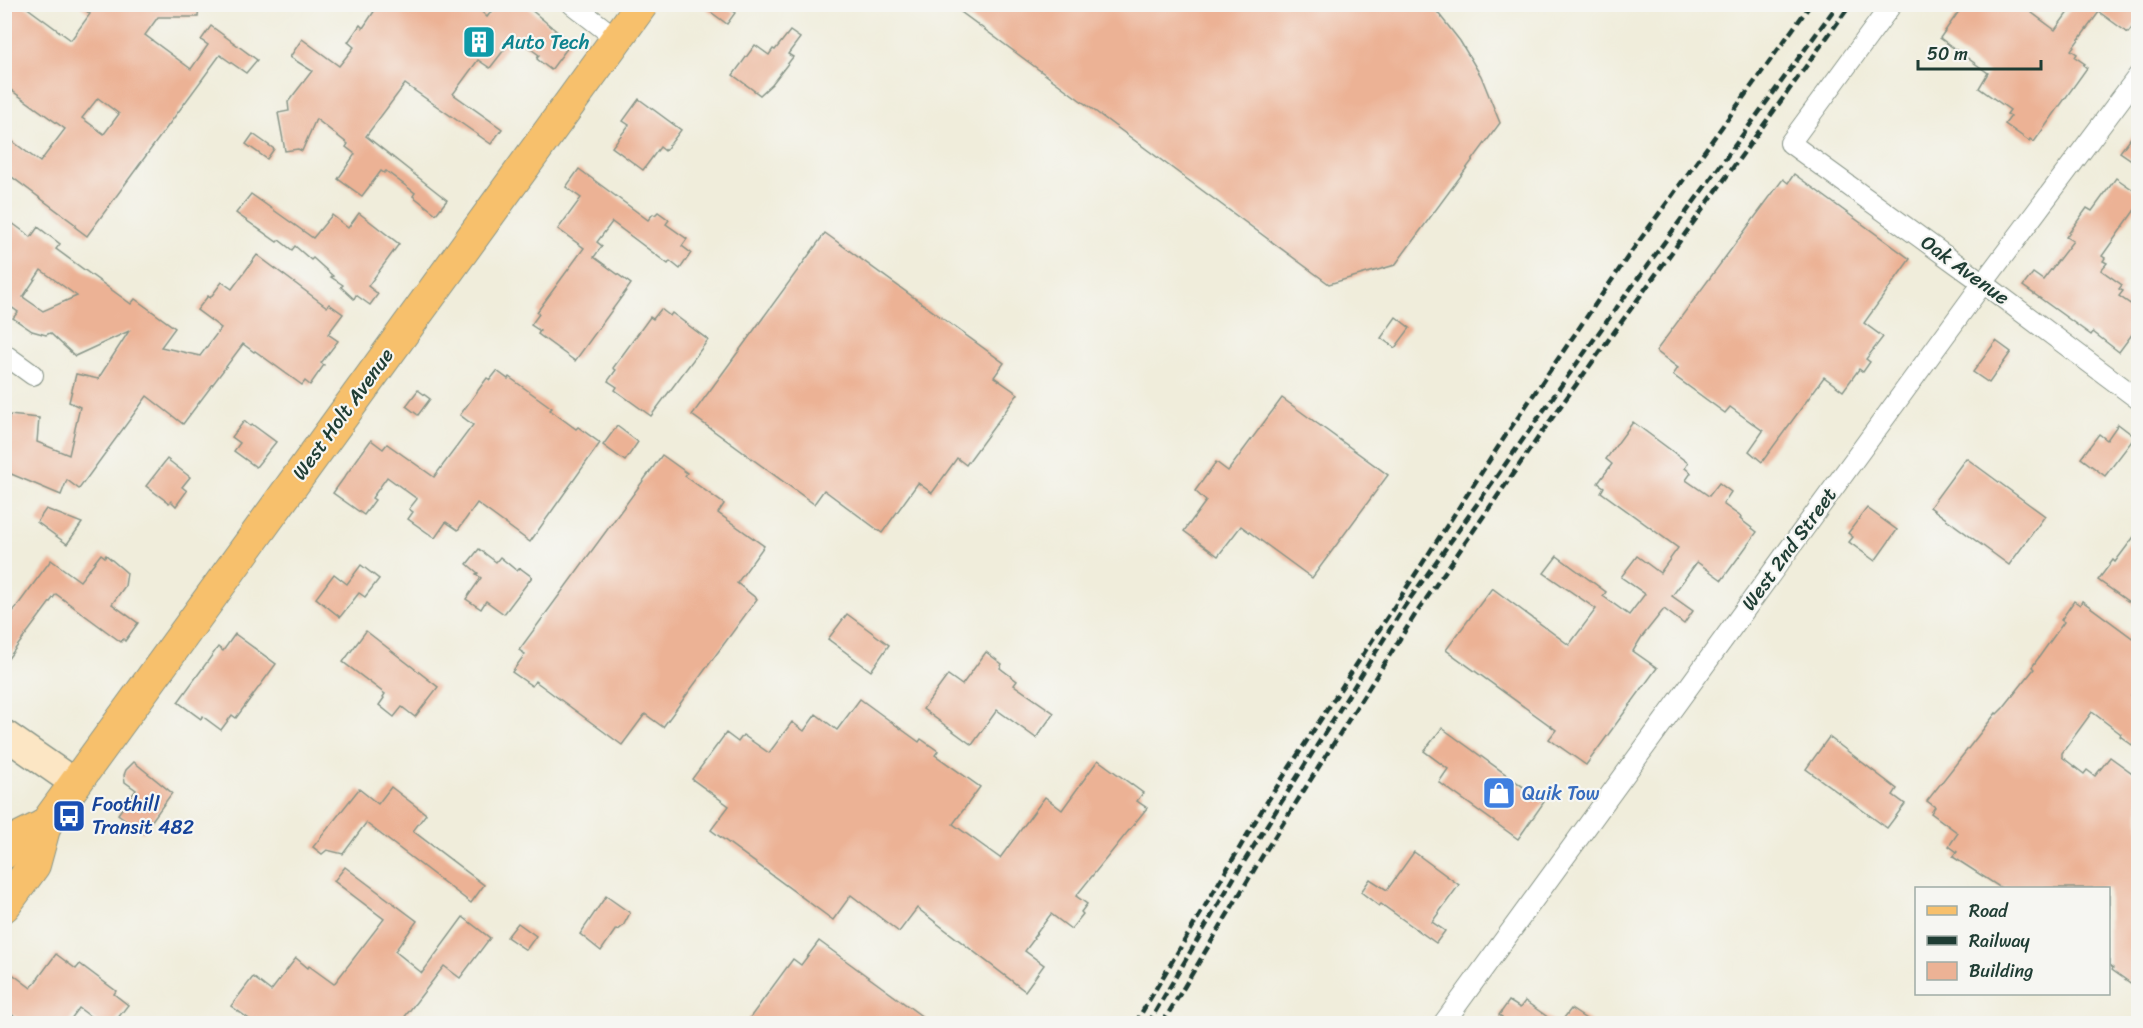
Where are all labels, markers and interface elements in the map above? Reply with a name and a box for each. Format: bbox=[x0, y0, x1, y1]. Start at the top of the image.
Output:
building icon: Auto Tech bbox=[461, 24, 497, 60]
place label: Auto Tech bbox=[501, 25, 589, 60]
scale bar bbox=[1918, 33, 2041, 71]
text: 50 m bbox=[1927, 38, 1968, 70]
street label: Oak Avenue bbox=[1913, 225, 2017, 315]
street label: West Holt Avenue bbox=[283, 340, 403, 488]
street label: West 2nd Street bbox=[1732, 480, 1846, 618]
shop icon: Quik Tow bbox=[1481, 775, 1517, 811]
place label: Quik Tow bbox=[1522, 776, 1600, 811]
place label: Foothill Transit 482 bbox=[92, 787, 195, 845]
bus stop icon: Foothill Transit 482 bbox=[51, 798, 87, 834]
legend bbox=[1915, 887, 2110, 995]
text: Road bbox=[1969, 895, 2009, 927]
text: Railway bbox=[1969, 925, 2031, 957]
text: Building bbox=[1969, 955, 2033, 987]

